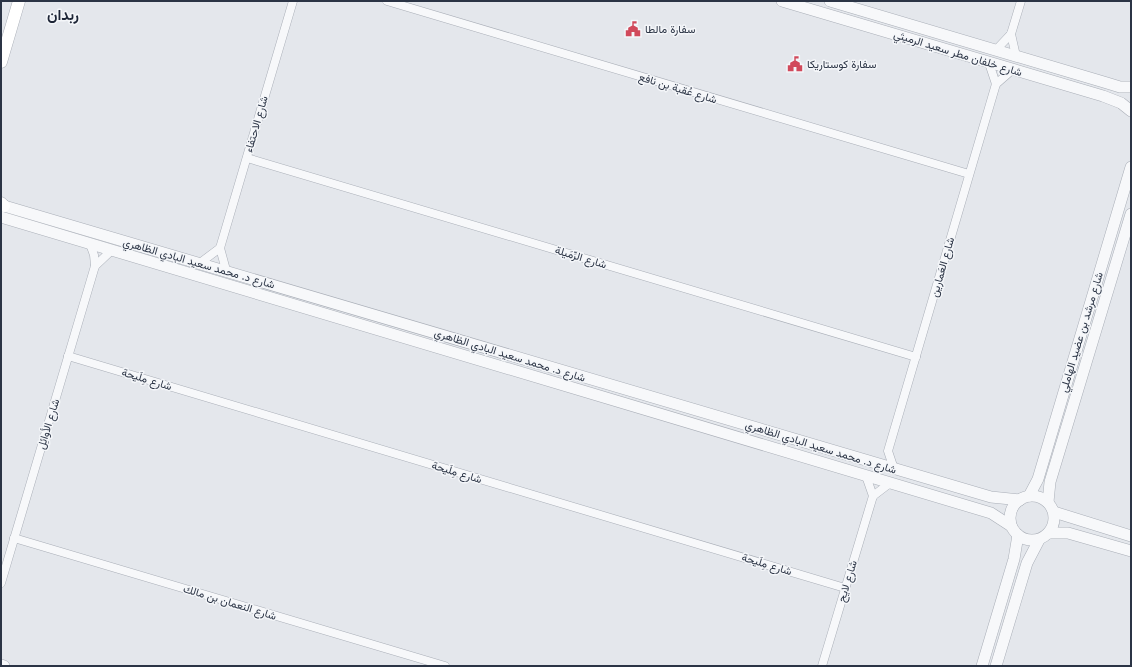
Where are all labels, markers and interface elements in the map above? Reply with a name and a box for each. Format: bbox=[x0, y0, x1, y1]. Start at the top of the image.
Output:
district label: ربدان bbox=[47, 5, 79, 24]
public building icon: سفارة مالطا bbox=[624, 20, 642, 38]
place label: سفارة مالطا bbox=[645, 22, 696, 36]
street label: شارع خلفان مطر سعيد الرميثي bbox=[891, 27, 1024, 82]
public building icon: سفارة كوستاريكا bbox=[786, 55, 804, 73]
place label: سفارة كوستاريكا bbox=[807, 57, 877, 71]
street label: شارع عُقبة بن نافع bbox=[637, 69, 719, 108]
street label: شارع الاحتفاء bbox=[241, 94, 272, 154]
street label: شارع د. محمد سعيد البادي الظاهري bbox=[121, 235, 277, 294]
street label: شارع العَمارين bbox=[927, 235, 958, 299]
street label: شارع الرِّمَيلة bbox=[553, 243, 609, 273]
street label: شارع مرشد بن عضيد الهاملي bbox=[1056, 270, 1109, 395]
street label: شارع د. محمد سعيد البادي الظاهري bbox=[432, 325, 588, 388]
street label: شارع مِلَيحة bbox=[120, 365, 174, 394]
street label: شارع الأوائِل bbox=[34, 397, 63, 451]
street label: شارع د. محمد سعيد البادي الظاهري bbox=[743, 417, 899, 480]
street label: شارع مِلَيحة bbox=[430, 458, 484, 487]
street label: شارع مِلَيحة bbox=[740, 550, 794, 579]
street label: شارع لايح bbox=[834, 558, 861, 604]
street label: شارع النعمان بن مالك bbox=[181, 581, 279, 624]

